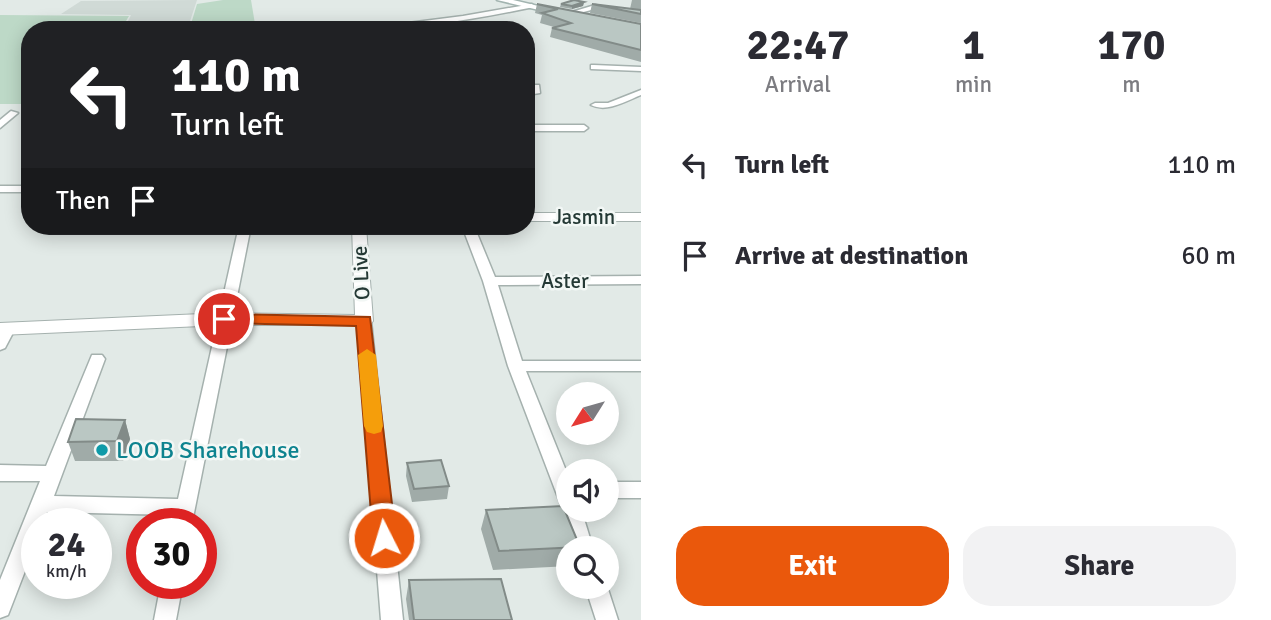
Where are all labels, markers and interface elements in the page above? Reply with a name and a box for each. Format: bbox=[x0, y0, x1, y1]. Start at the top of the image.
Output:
text: 22:47 bbox=[746, 20, 850, 71]
text: 1 bbox=[962, 20, 985, 71]
text: 170 bbox=[1097, 20, 1166, 71]
text: 110 m bbox=[171, 45, 301, 105]
icon: left bbox=[56, 49, 147, 140]
text: Arrival bbox=[765, 70, 831, 99]
text: min bbox=[955, 70, 992, 99]
text: m bbox=[1122, 70, 1141, 99]
text: Turn left bbox=[171, 105, 284, 144]
icon: left bbox=[676, 146, 714, 184]
text: Turn left bbox=[735, 149, 829, 181]
text: 110 m bbox=[1167, 149, 1236, 181]
icon: arrive bbox=[124, 182, 162, 220]
text: Then bbox=[56, 185, 110, 217]
street label: Jasmin bbox=[553, 204, 615, 230]
icon: arrive bbox=[676, 237, 714, 275]
text: Arrive at destination bbox=[735, 240, 968, 272]
text: 60 m bbox=[1181, 240, 1236, 272]
street label: O Live bbox=[347, 245, 375, 301]
street label: Aster bbox=[541, 268, 589, 294]
pin bbox=[194, 289, 254, 349]
icon: arrive bbox=[205, 300, 243, 338]
north arrow bbox=[556, 382, 620, 444]
map controls bbox=[556, 382, 619, 599]
place label: LOOB Sharehouse bbox=[116, 435, 299, 465]
marker: LOOB Sharehouse bbox=[94, 442, 110, 458]
button: sound bbox=[556, 459, 619, 522]
position arrow bbox=[347, 501, 421, 575]
speed limit sign: 30 bbox=[126, 508, 217, 599]
text: 24 bbox=[48, 523, 85, 566]
button: Exit bbox=[676, 526, 949, 606]
button: Share bbox=[963, 526, 1236, 606]
button: search bbox=[556, 536, 619, 599]
text: km/h bbox=[46, 560, 87, 582]

